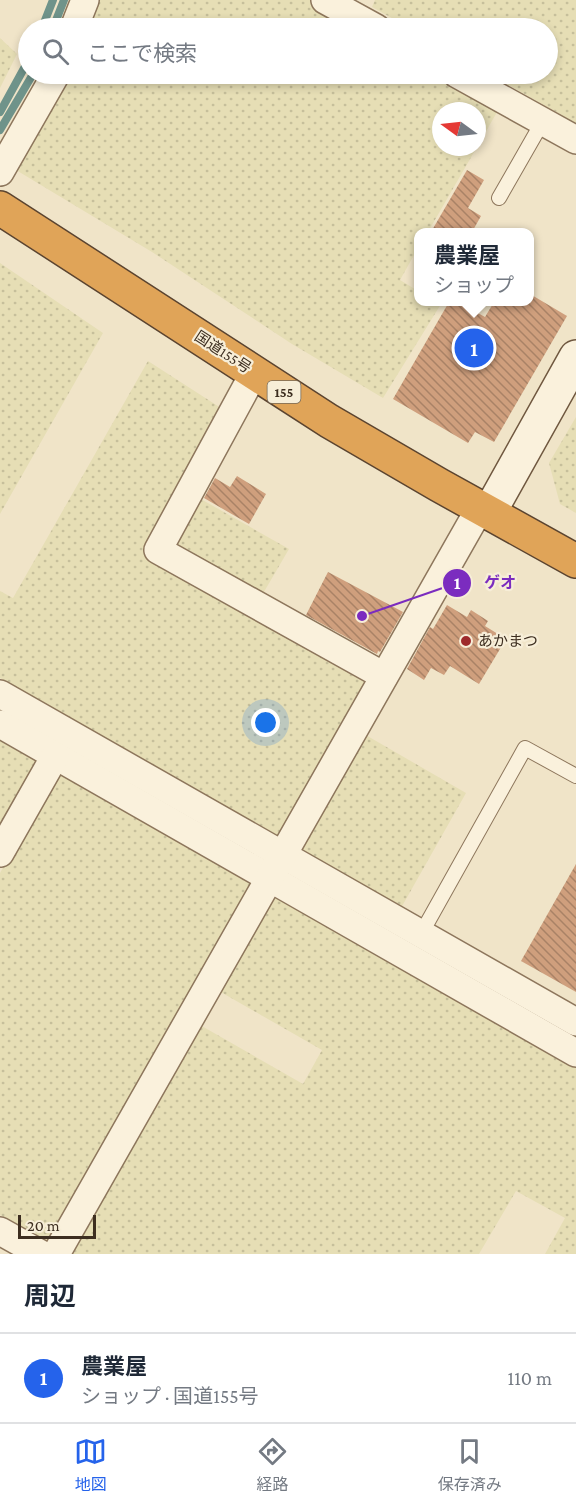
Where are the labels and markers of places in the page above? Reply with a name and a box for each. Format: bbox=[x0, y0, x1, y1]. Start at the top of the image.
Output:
pin: 1 bbox=[454, 326, 494, 370]
callout: ゲオ bbox=[442, 566, 528, 600]
place label: あかまつ bbox=[478, 633, 538, 649]
marker: あかまつ bbox=[459, 634, 473, 648]

